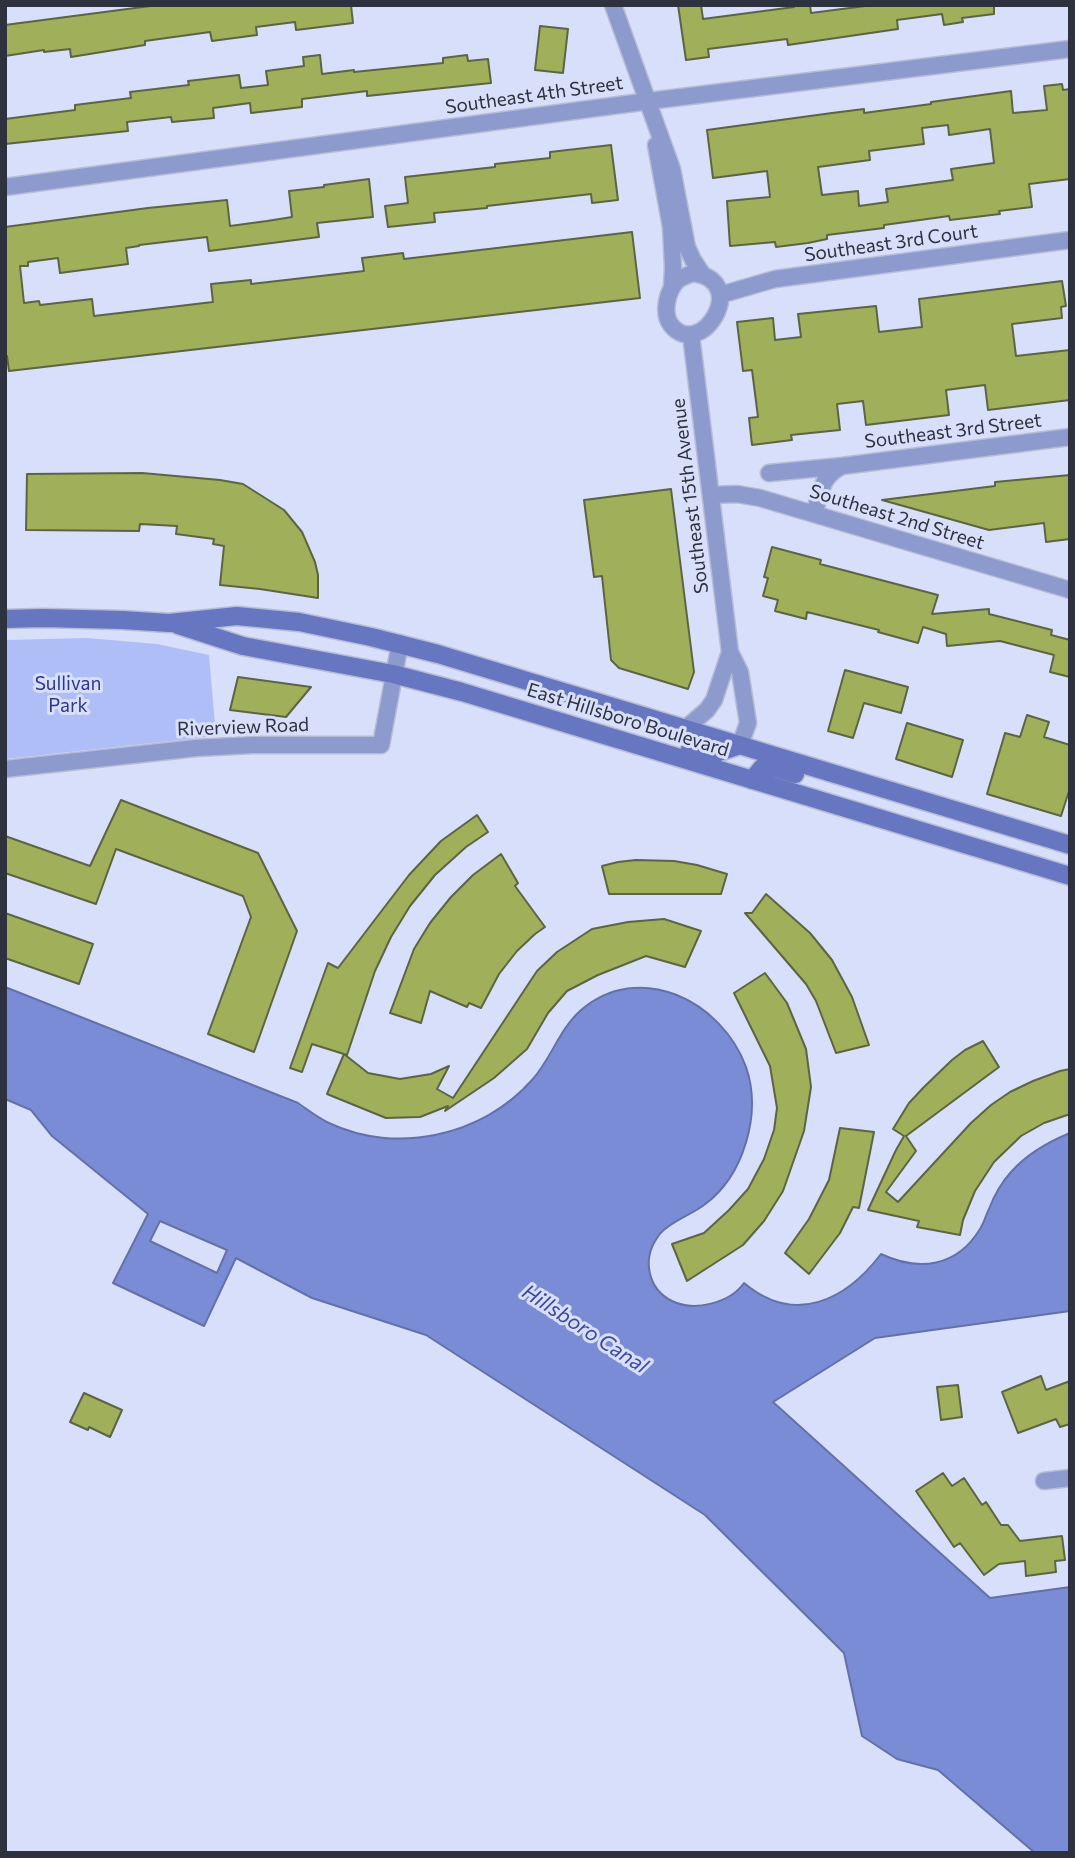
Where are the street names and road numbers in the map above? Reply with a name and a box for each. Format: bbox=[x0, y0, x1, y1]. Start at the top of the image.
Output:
street label: Southeast 4th Street bbox=[444, 71, 624, 119]
street label: Southeast 3rd Court bbox=[803, 220, 979, 266]
street label: Southeast 15th Avenue bbox=[667, 397, 713, 595]
street label: Southeast 3rd Street bbox=[863, 409, 1043, 453]
street label: Southeast 2nd Street bbox=[807, 480, 987, 554]
street label: East Hillsboro Boulevard bbox=[524, 678, 732, 762]
street label: Riverview Road bbox=[177, 713, 309, 741]

